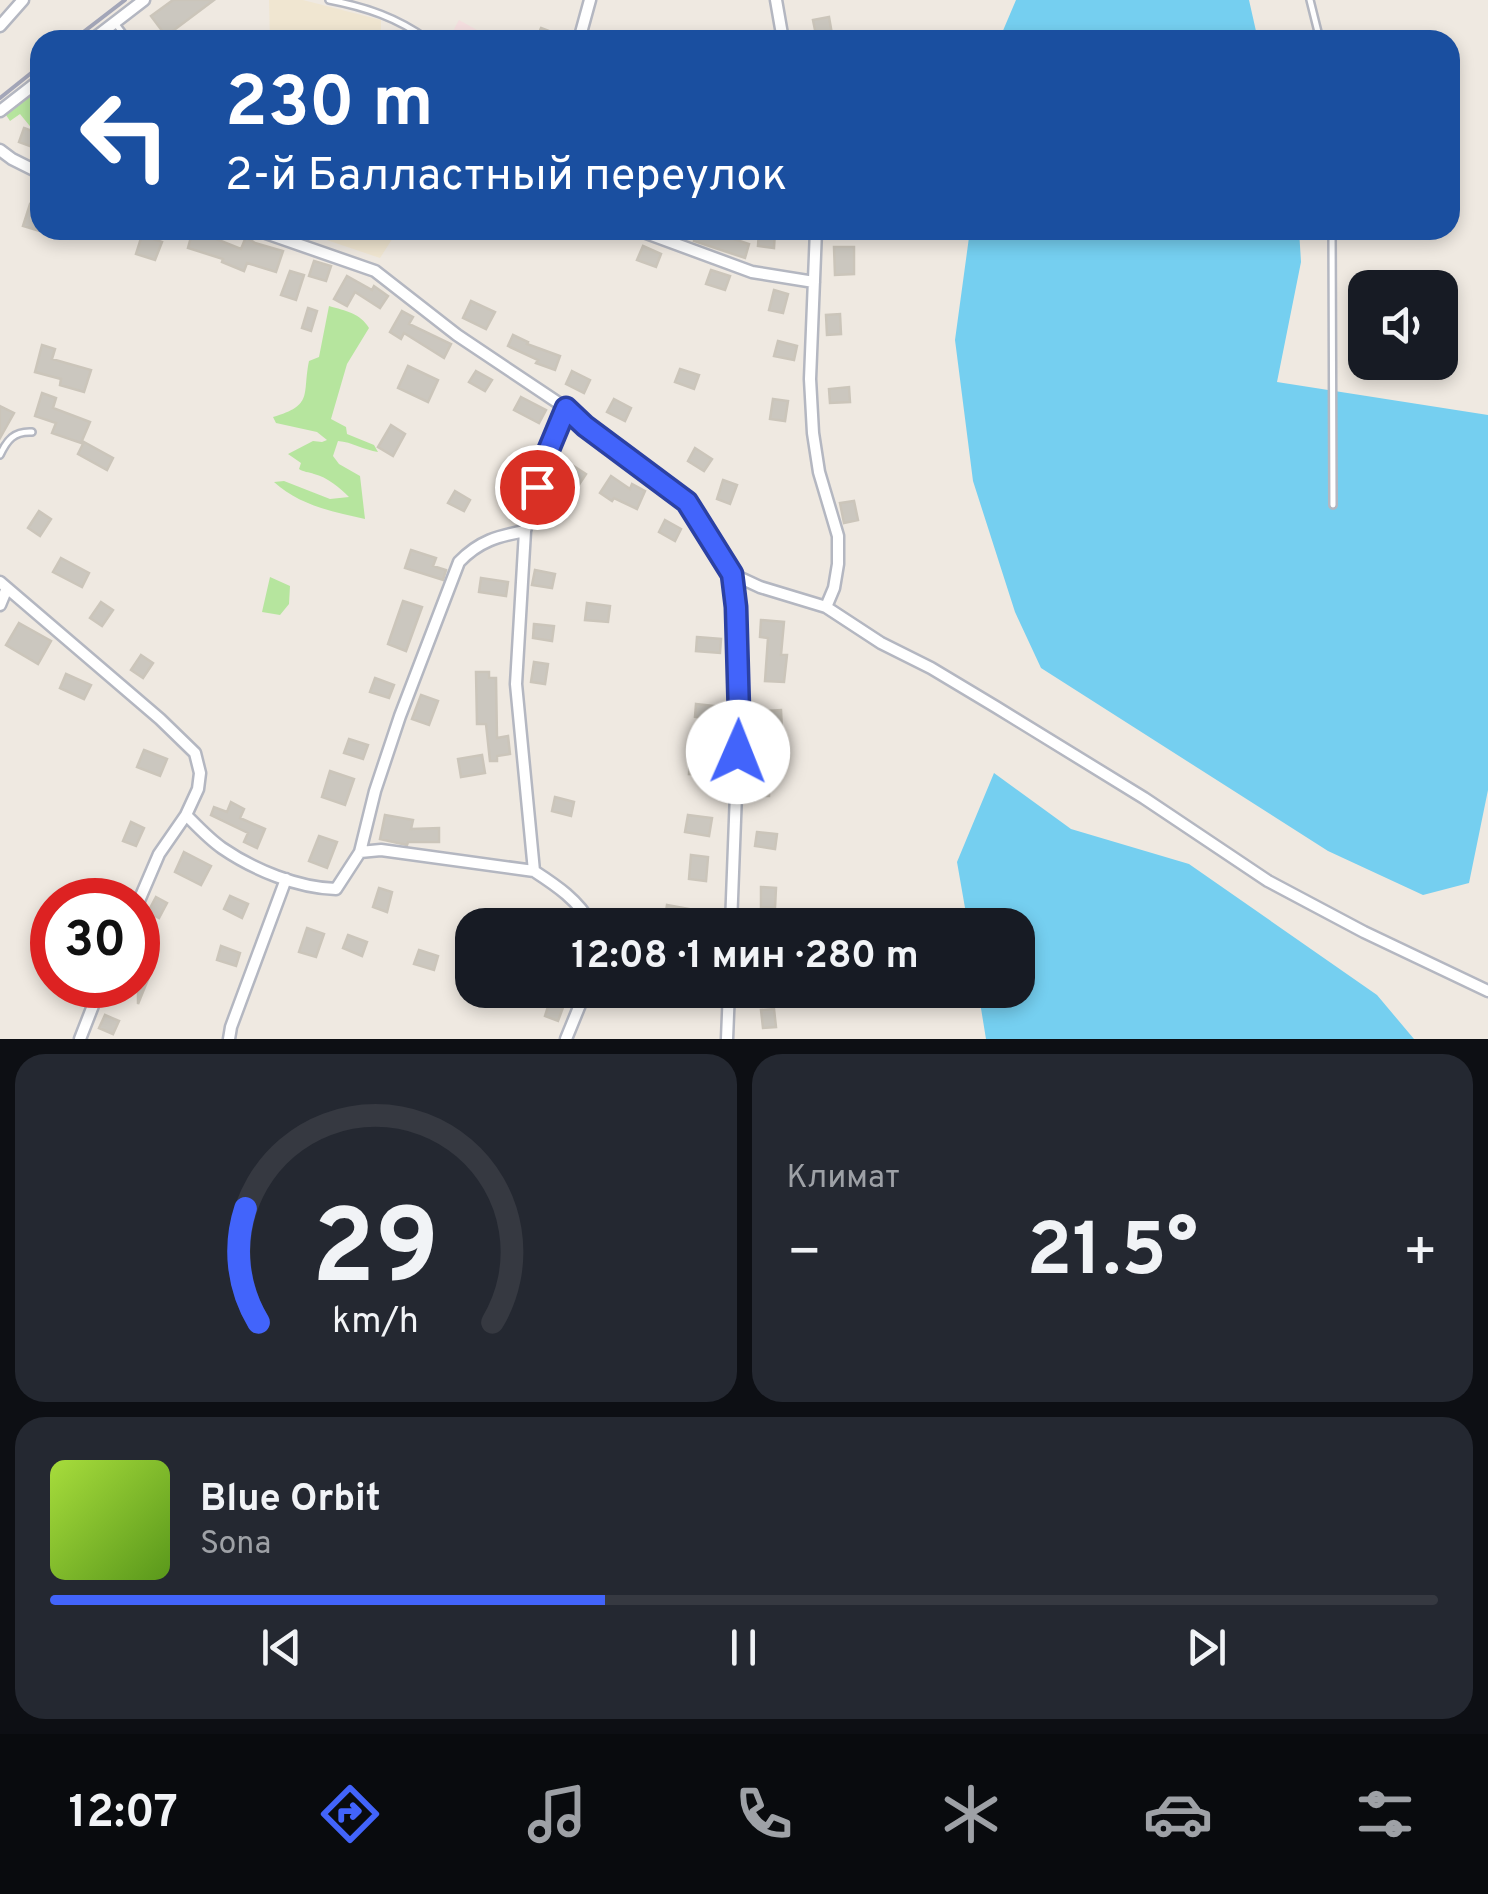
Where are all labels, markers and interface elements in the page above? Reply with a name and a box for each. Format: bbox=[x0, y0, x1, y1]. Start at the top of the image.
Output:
text: 230 m bbox=[225, 62, 434, 151]
icon: left bbox=[60, 70, 190, 200]
text: 2-й Балластный переулок bbox=[225, 149, 787, 206]
map controls bbox=[1348, 270, 1458, 380]
button: sound bbox=[1348, 270, 1458, 380]
pin bbox=[495, 445, 580, 530]
icon: arrive bbox=[510, 460, 565, 515]
position arrow bbox=[686, 700, 790, 804]
speed limit sign: 30 bbox=[30, 878, 160, 1008]
text: 12:08 · 1 мин · 280 m bbox=[571, 933, 919, 982]
text: Климат bbox=[787, 1159, 900, 1199]
text: 29 bbox=[312, 1188, 440, 1320]
text: 21.5° bbox=[1027, 1207, 1198, 1302]
text: − bbox=[787, 1220, 822, 1290]
text: + bbox=[1403, 1220, 1438, 1290]
text: km/h bbox=[332, 1300, 419, 1346]
text: Blue Orbit bbox=[200, 1476, 381, 1525]
text: Sona bbox=[200, 1525, 271, 1565]
icon: previous bbox=[254, 1620, 309, 1675]
icon: pause bbox=[716, 1620, 771, 1675]
icon: next bbox=[1179, 1620, 1234, 1675]
icon: directions bbox=[315, 1779, 385, 1849]
icon: music bbox=[522, 1779, 592, 1849]
icon: phone bbox=[729, 1779, 799, 1849]
icon: climate bbox=[936, 1779, 1006, 1849]
icon: car bbox=[1143, 1779, 1213, 1849]
icon: filters bbox=[1350, 1779, 1420, 1849]
text: 12:07 bbox=[68, 1786, 178, 1843]

